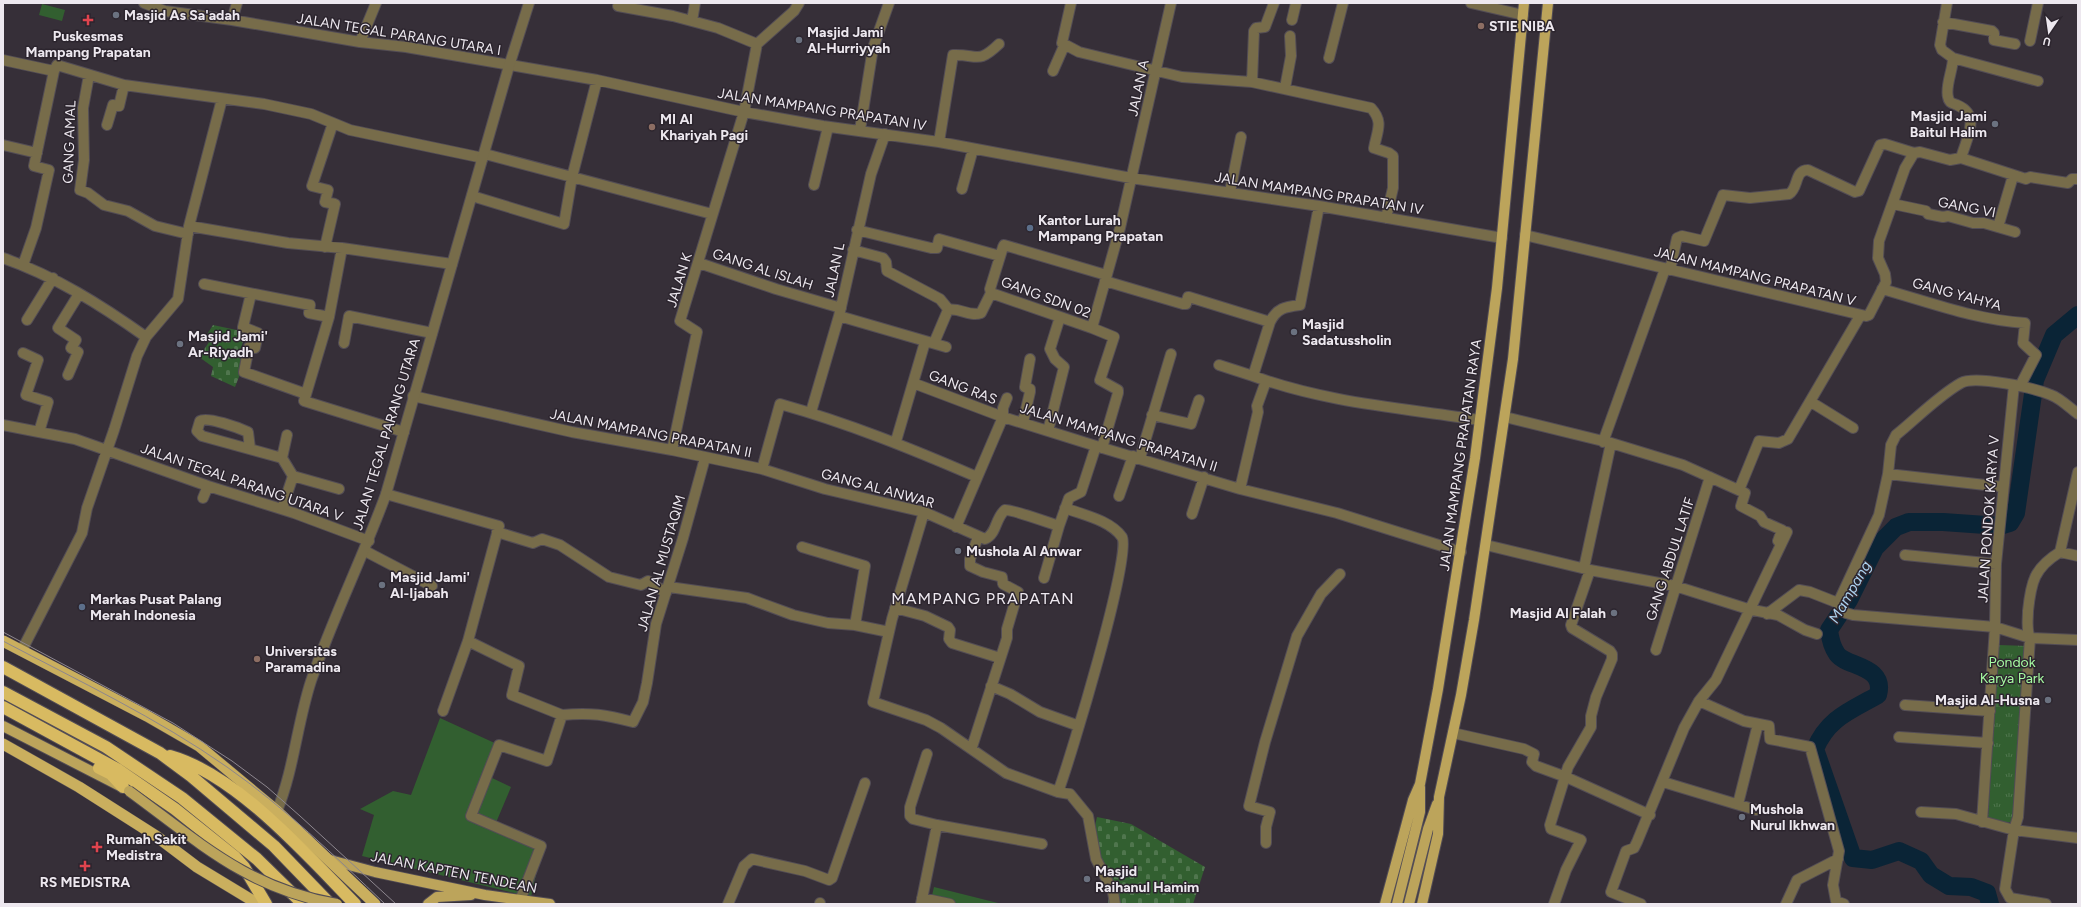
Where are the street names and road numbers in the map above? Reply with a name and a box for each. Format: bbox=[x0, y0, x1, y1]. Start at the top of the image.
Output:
street label: JALAN TEGAL PARANG UTARA I bbox=[295, 10, 502, 59]
street label: JALAN A bbox=[1124, 58, 1153, 118]
street label: JALAN MAMPANG PRAPATAN IV bbox=[716, 85, 928, 134]
street label: GANG AMAL bbox=[60, 100, 79, 184]
street label: JALAN MAMPANG PRAPATAN IV bbox=[1213, 169, 1425, 218]
street label: GANG VI bbox=[1937, 194, 1997, 221]
street label: JALAN L bbox=[820, 241, 849, 299]
street label: JALAN MAMPANG PRAPATAN V bbox=[1652, 243, 1858, 310]
street label: GANG AL ISLAH bbox=[710, 245, 815, 294]
street label: JALAN K bbox=[663, 250, 696, 310]
street label: GANG SDN 02 bbox=[999, 273, 1093, 322]
street label: GANG YAHYA bbox=[1911, 274, 2004, 315]
street label: JALAN TEGAL PARANG UTARA bbox=[349, 336, 424, 532]
street label: JALAN MAMPANG PRAPATAN RAYA bbox=[1436, 338, 1485, 572]
street label: GANG RAS bbox=[926, 367, 999, 408]
street label: JALAN MAMPANG PRAPATAN II bbox=[1018, 399, 1220, 476]
street label: JALAN MAMPANG PRAPATAN II bbox=[549, 406, 753, 461]
street label: JALAN PONDOK KARYA V bbox=[1974, 434, 2003, 603]
street label: JALAN TEGAL PARANG UTARA V bbox=[138, 440, 345, 525]
street label: GANG AL ANWAR bbox=[819, 465, 937, 512]
street label: JALAN AL MUSTAQIM bbox=[634, 493, 689, 633]
street label: GANG ABDUL LATIF bbox=[1642, 495, 1699, 623]
street label: JALAN KAPTEN TENDEAN bbox=[369, 848, 539, 897]

